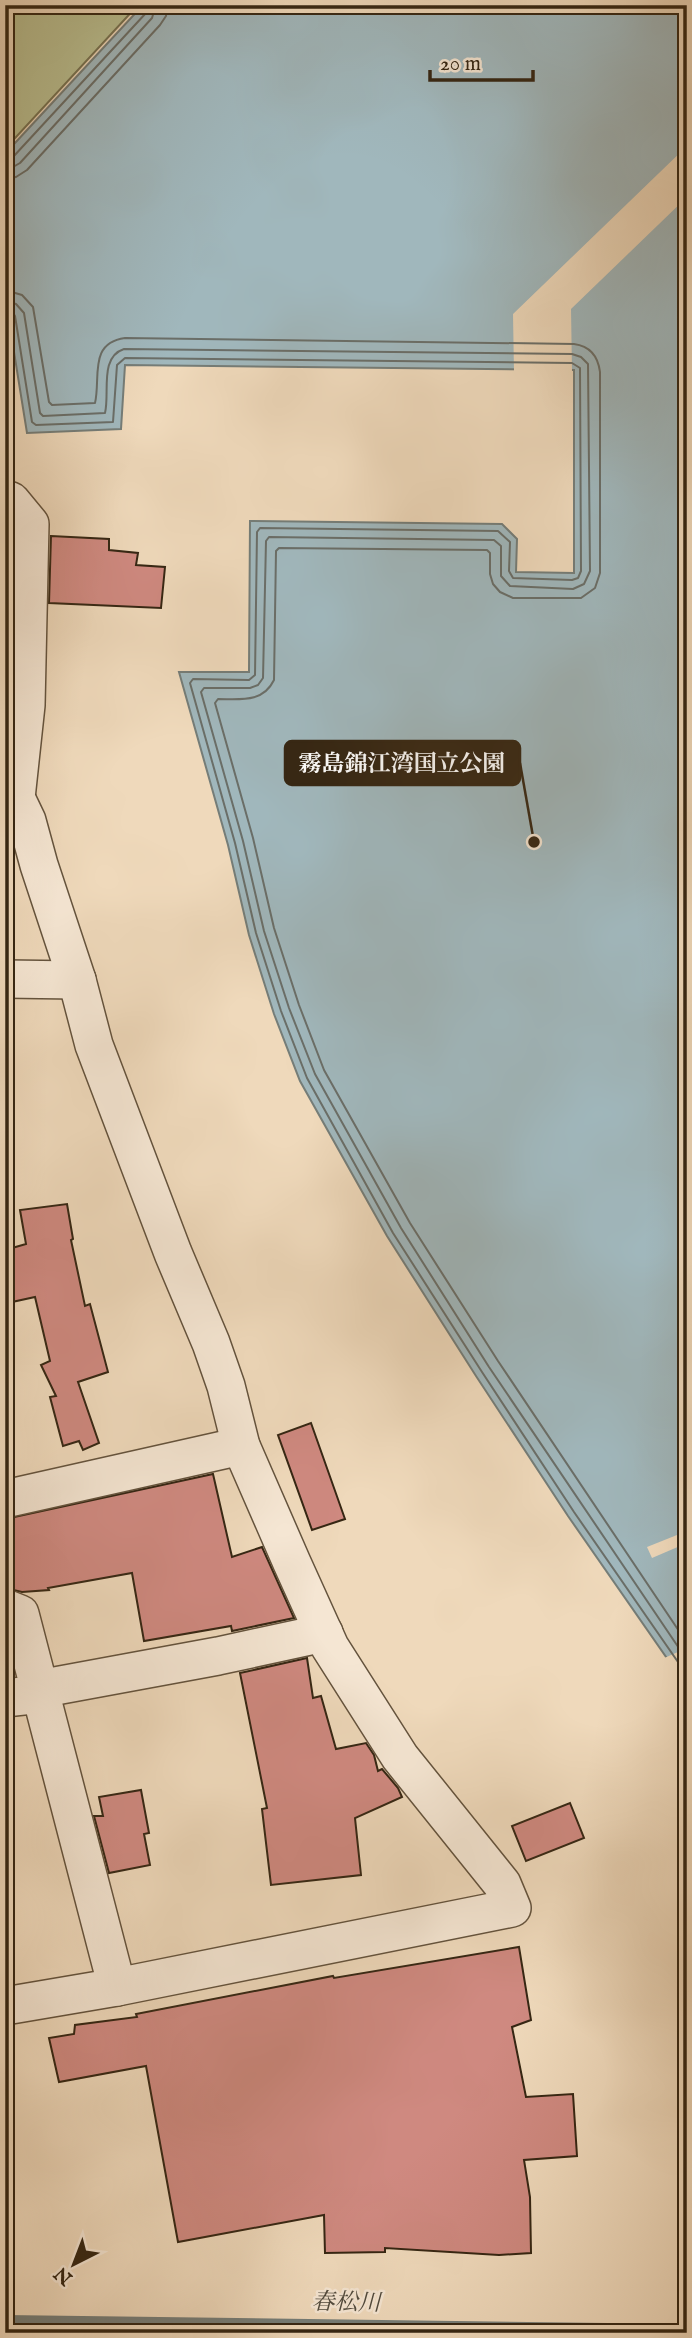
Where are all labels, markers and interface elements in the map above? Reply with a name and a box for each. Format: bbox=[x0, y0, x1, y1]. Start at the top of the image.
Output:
scale bar bbox=[430, 38, 533, 82]
text: 20 m bbox=[440, 51, 481, 78]
callout: 霧島錦江湾国立公園 bbox=[285, 741, 520, 785]
text: 霧島錦江湾国立公園 bbox=[299, 750, 506, 779]
north arrow bbox=[38, 2230, 108, 2300]
text: N bbox=[49, 2260, 79, 2290]
water label: 春松川 bbox=[311, 2288, 384, 2318]

